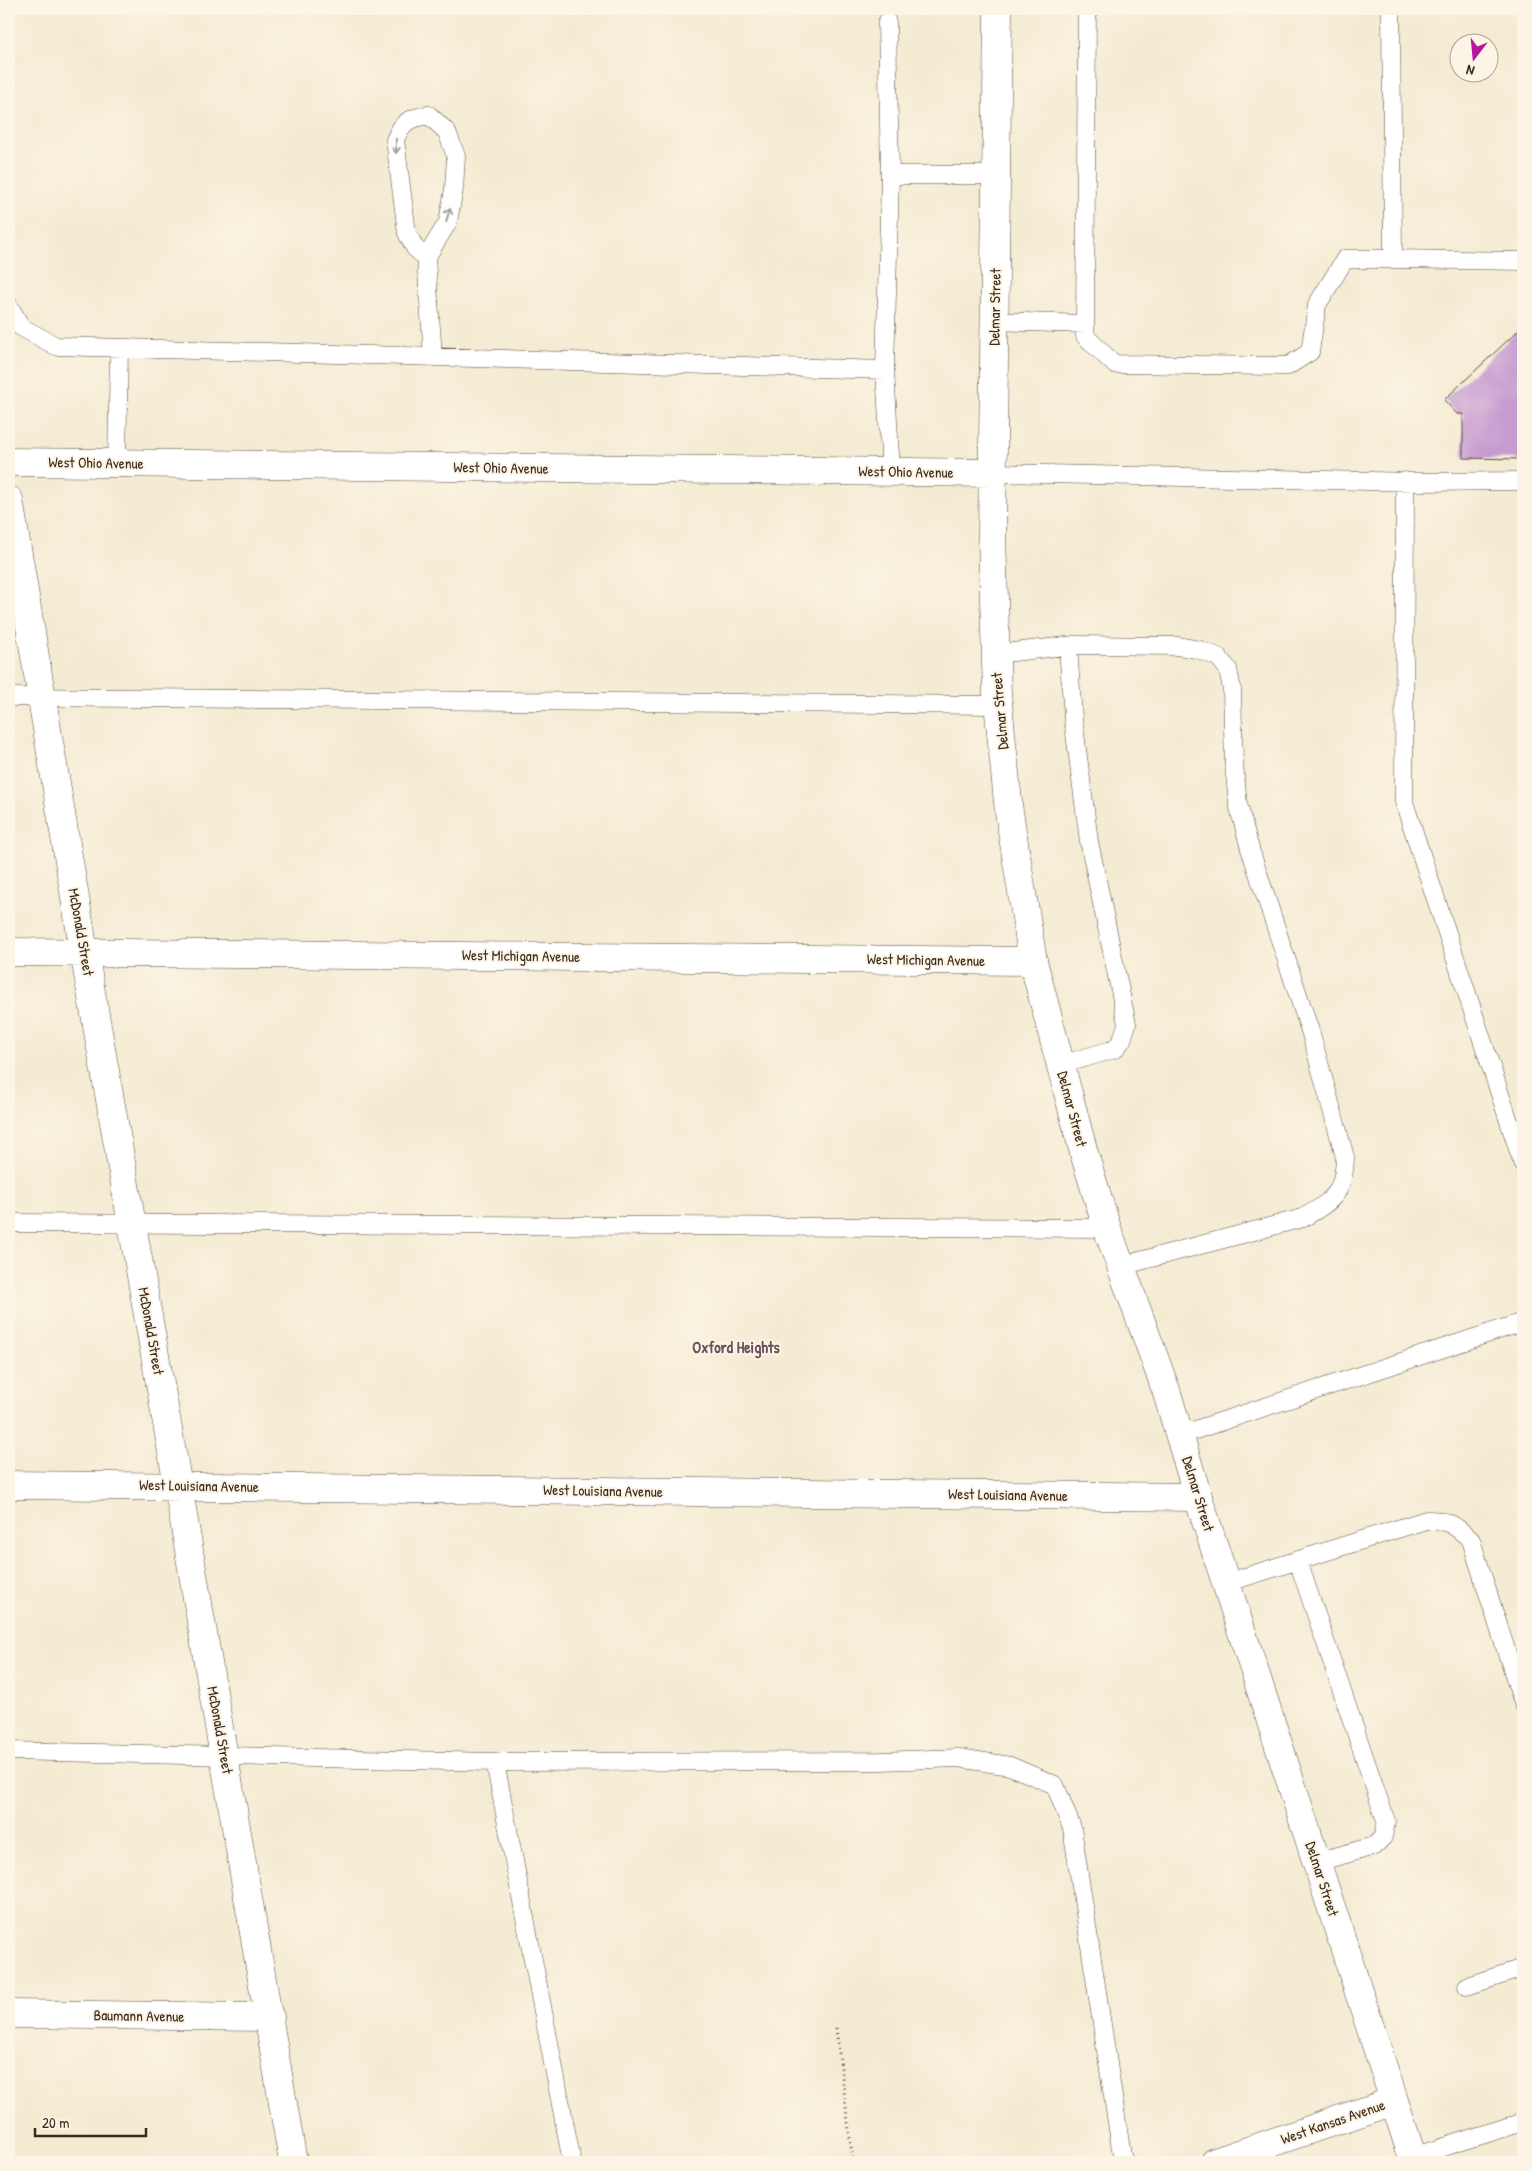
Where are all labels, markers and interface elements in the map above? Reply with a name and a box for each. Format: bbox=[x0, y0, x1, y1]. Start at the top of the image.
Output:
north arrow bbox=[1450, 32, 1500, 82]
text: N bbox=[1464, 61, 1476, 81]
one-way arrow bbox=[392, 137, 401, 153]
one-way arrow bbox=[444, 208, 454, 224]
street label: Delmar Street bbox=[983, 267, 1006, 346]
street label: West Ohio Avenue bbox=[48, 451, 144, 474]
street label: West Ohio Avenue bbox=[453, 456, 549, 479]
street label: West Ohio Avenue bbox=[858, 460, 954, 483]
street label: Delmar Street bbox=[986, 671, 1013, 750]
street label: McDonald Street bbox=[63, 886, 100, 978]
street label: West Michigan Avenue bbox=[462, 944, 580, 967]
street label: West Michigan Avenue bbox=[867, 948, 985, 971]
street label: Delmar Street bbox=[1052, 1069, 1093, 1150]
street label: McDonald Street bbox=[133, 1285, 170, 1377]
district label: Oxford Heights bbox=[692, 1336, 780, 1359]
street label: Delmar Street bbox=[1177, 1454, 1220, 1535]
street label: West Louisiana Avenue bbox=[139, 1474, 259, 1497]
street label: West Louisiana Avenue bbox=[543, 1479, 663, 1502]
street label: West Louisiana Avenue bbox=[948, 1483, 1068, 1506]
street label: McDonald Street bbox=[202, 1684, 239, 1776]
street label: Delmar Street bbox=[1301, 1839, 1345, 1920]
street label: Baumann Avenue bbox=[94, 2004, 185, 2027]
street label: West Kansas Avenue bbox=[1278, 2094, 1388, 2149]
scale bar bbox=[35, 2106, 146, 2138]
text: 20 m bbox=[42, 2112, 69, 2133]

